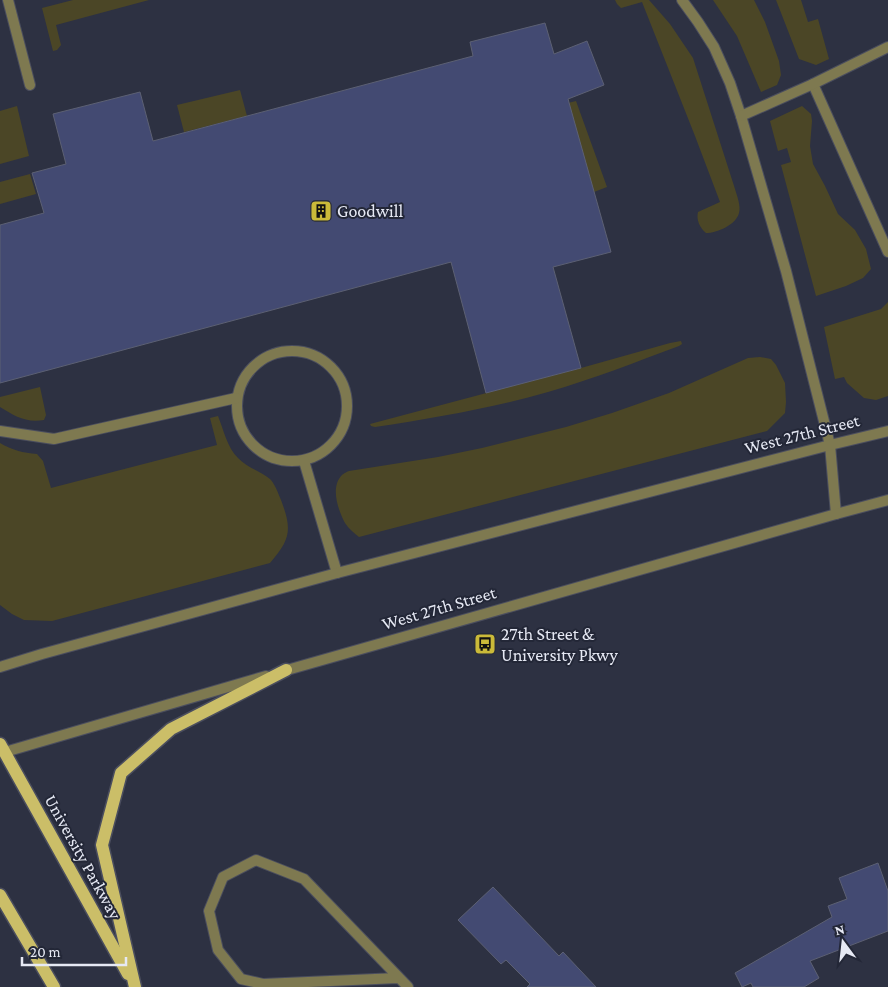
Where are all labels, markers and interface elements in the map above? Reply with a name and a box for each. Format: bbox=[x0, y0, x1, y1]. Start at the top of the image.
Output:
building icon: Goodwill bbox=[309, 199, 333, 223]
place label: Goodwill bbox=[337, 201, 403, 221]
street label: West 27th Street bbox=[742, 410, 863, 458]
street label: West 27th Street bbox=[380, 582, 499, 634]
place label: 27th Street & University Pkwy bbox=[501, 624, 618, 665]
bus stop icon: 27th Street & University Pkwy bbox=[473, 632, 497, 656]
street label: University Parkway bbox=[41, 791, 126, 923]
north arrow bbox=[818, 917, 868, 967]
text: N bbox=[833, 920, 847, 938]
scale bar bbox=[22, 934, 126, 966]
text: 20 m bbox=[30, 944, 61, 960]

